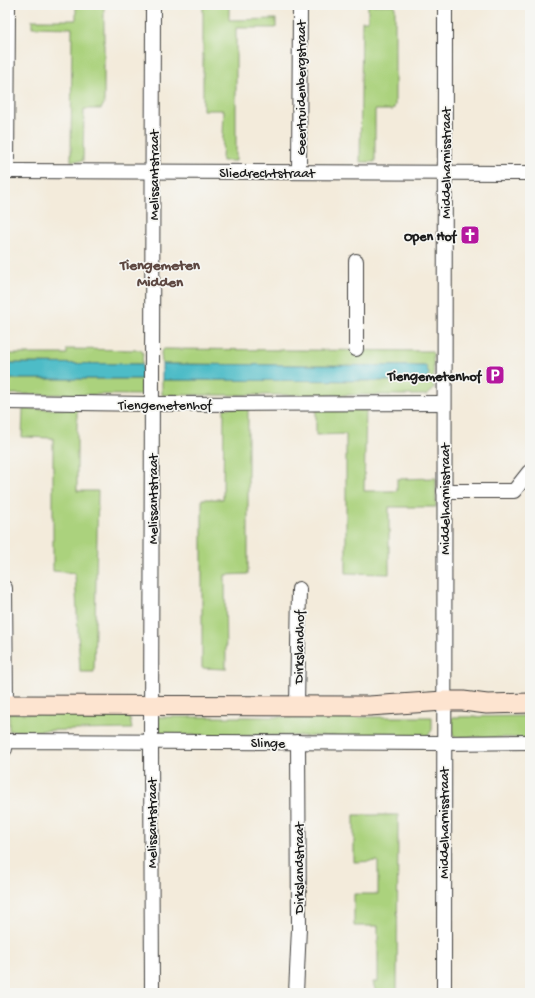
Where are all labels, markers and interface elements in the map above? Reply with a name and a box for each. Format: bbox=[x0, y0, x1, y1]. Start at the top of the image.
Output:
street label: Geertruidenbergstraat bbox=[294, 19, 311, 156]
street label: Middelharnisstraat bbox=[439, 106, 456, 219]
street label: Melissantstraat bbox=[147, 128, 164, 220]
street label: Sliedrechtstraat bbox=[219, 166, 316, 183]
church icon: Open Hof bbox=[459, 224, 481, 246]
place label: Open Hof bbox=[404, 229, 458, 246]
district label: Tiengemeten Midden bbox=[119, 257, 201, 292]
parking icon: Tiengemetenhof bbox=[484, 364, 506, 386]
place label: Tiengemetenhof bbox=[387, 369, 483, 386]
street label: Tiengemetenhof bbox=[117, 398, 213, 415]
street label: Middelharnisstraat bbox=[438, 442, 455, 555]
street label: Melissantstraat bbox=[146, 452, 163, 544]
street label: Dirkslandhof bbox=[291, 609, 310, 685]
street label: Slinge bbox=[251, 736, 286, 753]
street label: Middelharnisstraat bbox=[437, 766, 454, 879]
street label: Melissantstraat bbox=[145, 776, 162, 868]
street label: Dirkslandstraat bbox=[292, 821, 309, 915]

